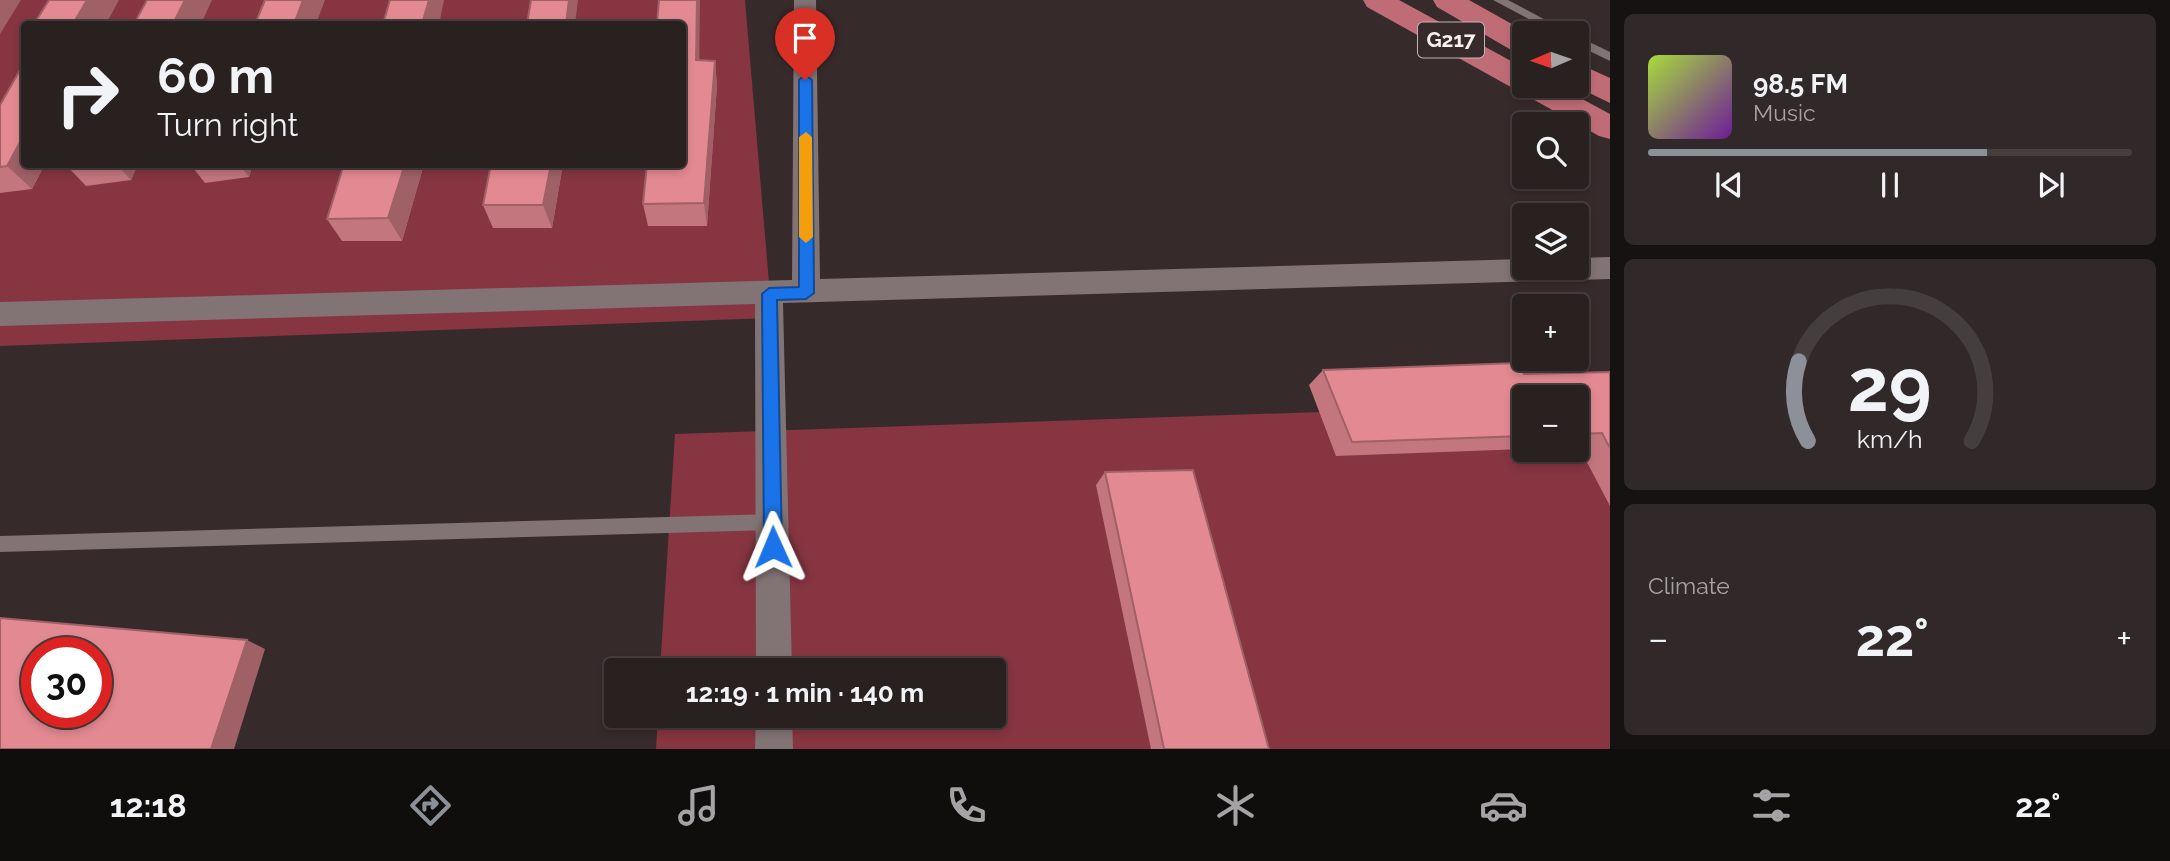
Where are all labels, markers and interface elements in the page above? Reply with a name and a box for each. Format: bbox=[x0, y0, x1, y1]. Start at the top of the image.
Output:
pin bbox=[775, 8, 835, 80]
icon: arrive bbox=[786, 19, 824, 57]
north arrow bbox=[1512, 21, 1589, 98]
map controls bbox=[1512, 21, 1589, 462]
road number: G217 bbox=[1418, 22, 1484, 58]
text: 60 m bbox=[157, 47, 274, 104]
icon: right bbox=[42, 49, 133, 140]
text: 98.5 FM bbox=[1753, 69, 1848, 99]
text: Music bbox=[1753, 99, 1816, 126]
text: Turn right bbox=[157, 106, 298, 143]
button: search bbox=[1512, 112, 1589, 189]
icon: previous bbox=[1710, 166, 1748, 204]
icon: pause bbox=[1871, 166, 1909, 204]
icon: next bbox=[2032, 166, 2070, 204]
button: layers bbox=[1512, 203, 1589, 280]
button: + bbox=[1512, 294, 1589, 371]
text: 29 bbox=[1848, 343, 1932, 428]
button: − bbox=[1512, 385, 1589, 462]
text: km/h bbox=[1857, 423, 1923, 453]
position arrow bbox=[736, 510, 810, 584]
text: Climate bbox=[1648, 572, 1730, 599]
text: 22° bbox=[1856, 607, 1929, 668]
text: − bbox=[1648, 616, 1668, 661]
text: + bbox=[2116, 616, 2132, 661]
speed limit sign: 30 bbox=[21, 637, 112, 728]
text: 12:19 · 1 min · 140 m bbox=[686, 678, 924, 708]
icon: directions bbox=[406, 781, 455, 830]
icon: music bbox=[674, 781, 723, 830]
icon: phone bbox=[942, 781, 991, 830]
icon: climate bbox=[1211, 781, 1260, 830]
icon: car bbox=[1479, 781, 1528, 830]
icon: filters bbox=[1747, 781, 1796, 830]
text: 12:18 bbox=[110, 787, 187, 824]
text: 22° bbox=[2015, 787, 2060, 824]

